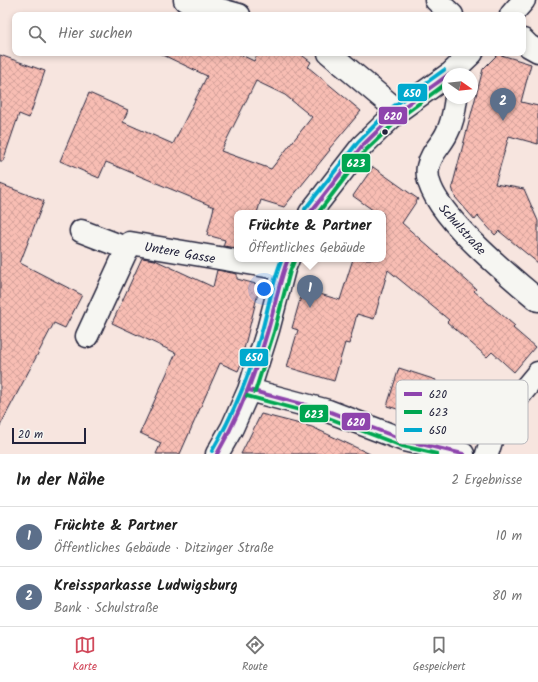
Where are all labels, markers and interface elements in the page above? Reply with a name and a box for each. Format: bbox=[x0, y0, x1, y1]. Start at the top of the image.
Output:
search box bbox=[12, 12, 526, 56]
text: Hier suchen bbox=[58, 22, 132, 46]
icon: search bbox=[26, 23, 48, 45]
north arrow bbox=[442, 68, 478, 104]
line badge: 650 bbox=[397, 83, 428, 102]
text: 650 bbox=[403, 85, 421, 103]
pin: 2 bbox=[490, 88, 516, 121]
line badge: 620 bbox=[378, 106, 408, 125]
text: 620 bbox=[384, 108, 402, 126]
unlabelled marker bbox=[380, 127, 390, 137]
line badge: 623 bbox=[341, 153, 371, 173]
text: 623 bbox=[347, 155, 365, 173]
street label: Schulstraße bbox=[433, 199, 491, 261]
popup bbox=[234, 210, 386, 262]
text: Früchte & Partner bbox=[248, 214, 372, 238]
street label: Untere Gasse bbox=[143, 237, 217, 270]
text: Öffentliches Gebäude bbox=[248, 238, 365, 259]
pin: 1 bbox=[297, 275, 323, 308]
your location bbox=[254, 279, 274, 299]
line badge: 650 bbox=[239, 348, 269, 367]
text: 650 bbox=[245, 349, 263, 367]
legend bbox=[396, 380, 528, 444]
text: 620 bbox=[429, 386, 448, 404]
line badge: 623 bbox=[299, 404, 329, 423]
text: 623 bbox=[429, 404, 448, 422]
text: 623 bbox=[305, 406, 323, 424]
line badge: 620 bbox=[341, 412, 371, 431]
text: 620 bbox=[347, 414, 365, 432]
text: 650 bbox=[429, 422, 447, 440]
scale bar bbox=[12, 426, 86, 445]
text: 20 m bbox=[18, 426, 43, 444]
text: In der Nähe bbox=[16, 467, 105, 494]
text: 2 Ergebnisse bbox=[452, 470, 522, 491]
text: Früchte & Partner bbox=[54, 514, 177, 538]
text: 1 bbox=[27, 526, 31, 547]
text: 10 m bbox=[496, 526, 522, 547]
text: Öffentliches Gebäude · Ditzinger Straße bbox=[54, 538, 274, 559]
text: Kreissparkasse Ludwigsburg bbox=[54, 574, 238, 598]
text: 2 bbox=[25, 586, 33, 607]
text: 80 m bbox=[492, 586, 522, 607]
text: Bank · Schulstraße bbox=[54, 598, 158, 619]
tab: Karte bbox=[72, 634, 97, 676]
tab: Route bbox=[242, 634, 268, 676]
tab: Gespeichert bbox=[413, 634, 466, 676]

